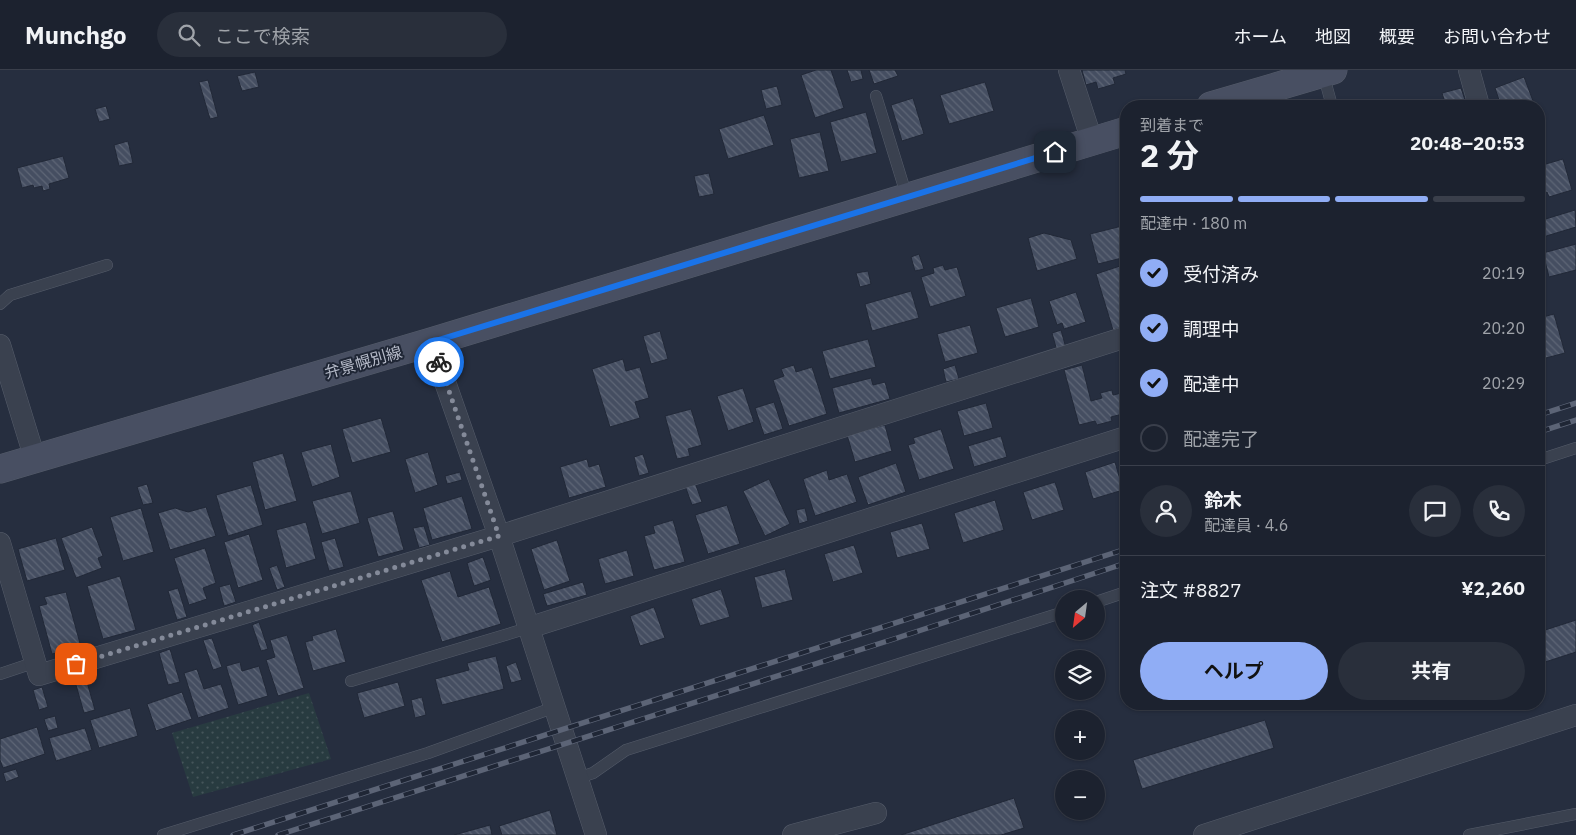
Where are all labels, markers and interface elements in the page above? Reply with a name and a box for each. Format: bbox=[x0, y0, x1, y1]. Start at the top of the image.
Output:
search box bbox=[157, 12, 507, 57]
text: Munchgo bbox=[25, 19, 127, 51]
icon: search bbox=[175, 21, 203, 49]
text: ここで検索 bbox=[215, 24, 310, 48]
text: ホーム bbox=[1234, 25, 1287, 48]
text: 地図 bbox=[1315, 25, 1351, 48]
text: 概要 bbox=[1379, 25, 1415, 48]
text: お問い合わせ bbox=[1443, 25, 1551, 48]
text: 到着まで bbox=[1140, 115, 1204, 135]
pin bbox=[1034, 131, 1076, 173]
text: 20:48–20:53 bbox=[1410, 131, 1525, 155]
text: 2 分 bbox=[1140, 134, 1199, 176]
icon: home bbox=[1041, 138, 1069, 166]
text: 配達中 · 180 m bbox=[1140, 213, 1247, 233]
icon: check bbox=[1140, 259, 1168, 287]
text: 受付済み bbox=[1183, 262, 1259, 286]
text: 20:19 bbox=[1482, 263, 1525, 283]
icon: check bbox=[1140, 314, 1168, 342]
text: 調理中 bbox=[1183, 317, 1240, 341]
text: 20:20 bbox=[1482, 318, 1525, 338]
courier bbox=[414, 337, 464, 387]
street label: 弁景幌別線 bbox=[322, 341, 404, 383]
icon: bike bbox=[425, 348, 453, 376]
icon: check bbox=[1140, 369, 1168, 397]
text: 配達中 bbox=[1183, 372, 1240, 396]
text: 20:29 bbox=[1482, 373, 1525, 393]
text: 配達完了 bbox=[1183, 427, 1259, 451]
button: person bbox=[1140, 485, 1192, 537]
button: chat bbox=[1409, 485, 1461, 537]
button: phone bbox=[1473, 485, 1525, 537]
text: 鈴木 bbox=[1204, 488, 1242, 512]
text: 配達員 · 4.6 bbox=[1204, 515, 1288, 535]
text: ¥2,260 bbox=[1461, 576, 1525, 600]
text: 注文 #8827 bbox=[1140, 578, 1242, 602]
north arrow bbox=[1055, 590, 1105, 640]
map controls bbox=[1055, 590, 1105, 820]
button: ヘルプ bbox=[1140, 642, 1328, 700]
button: 共有 bbox=[1338, 642, 1525, 700]
pin bbox=[55, 643, 97, 685]
icon: bag bbox=[62, 650, 90, 678]
button: layers bbox=[1055, 650, 1105, 700]
button: + bbox=[1055, 710, 1105, 760]
button: − bbox=[1055, 770, 1105, 820]

